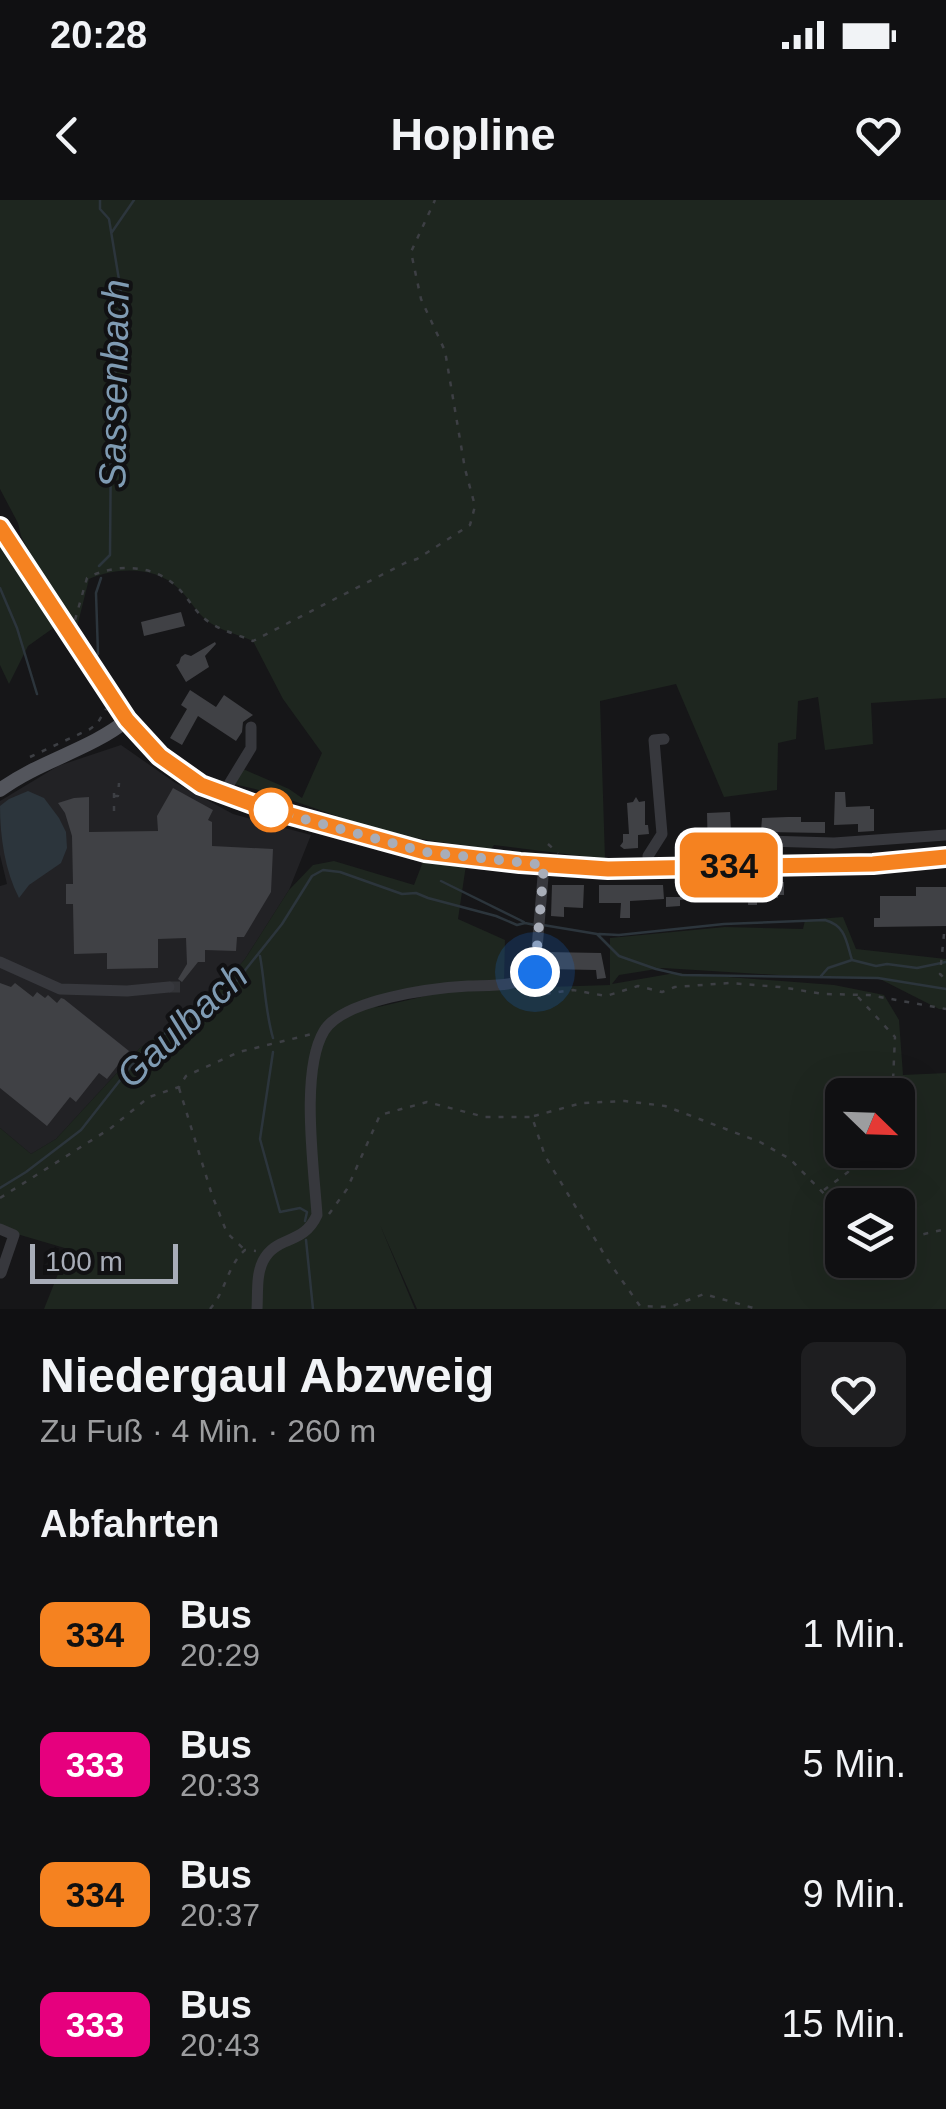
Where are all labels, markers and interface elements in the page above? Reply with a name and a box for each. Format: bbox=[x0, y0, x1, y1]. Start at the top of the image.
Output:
text: 20:28 bbox=[50, 14, 147, 56]
icon: back bbox=[40, 108, 95, 163]
icon: heart bbox=[851, 108, 906, 163]
text: Hopline bbox=[391, 109, 556, 160]
water label: Sassenbach bbox=[91, 279, 137, 489]
unlabelled marker bbox=[250, 789, 292, 831]
line badge: 334 bbox=[672, 832, 786, 898]
text: 334 bbox=[700, 846, 758, 885]
your location bbox=[510, 947, 560, 997]
water label: Gaulbach bbox=[108, 954, 256, 1096]
north arrow bbox=[825, 1078, 915, 1168]
map controls bbox=[825, 1078, 915, 1278]
button: layers bbox=[825, 1188, 915, 1278]
scale bar bbox=[30, 1239, 178, 1284]
text: 100 m bbox=[45, 1246, 123, 1277]
button: heart bbox=[801, 1342, 906, 1447]
text: Niedergaul Abzweig bbox=[40, 1349, 494, 1402]
text: Zu Fuß · 4 Min. · 260 m bbox=[40, 1413, 376, 1449]
text: Abfahrten bbox=[40, 1503, 219, 1545]
text: Bus bbox=[180, 1594, 252, 1636]
text: 1 Min. bbox=[803, 1613, 906, 1655]
text: 334 bbox=[66, 1615, 124, 1654]
text: 20:29 bbox=[180, 1637, 260, 1673]
text: Bus bbox=[180, 1724, 252, 1766]
text: 5 Min. bbox=[803, 1743, 906, 1785]
text: 333 bbox=[66, 1745, 124, 1784]
text: 20:33 bbox=[180, 1767, 260, 1803]
text: Bus bbox=[180, 1854, 252, 1896]
text: 9 Min. bbox=[803, 1873, 906, 1915]
text: 334 bbox=[66, 1875, 124, 1914]
text: 20:37 bbox=[180, 1897, 260, 1933]
text: Bus bbox=[180, 1984, 252, 2026]
text: 15 Min. bbox=[781, 2003, 906, 2045]
text: 333 bbox=[66, 2005, 124, 2044]
text: 20:43 bbox=[180, 2027, 260, 2063]

